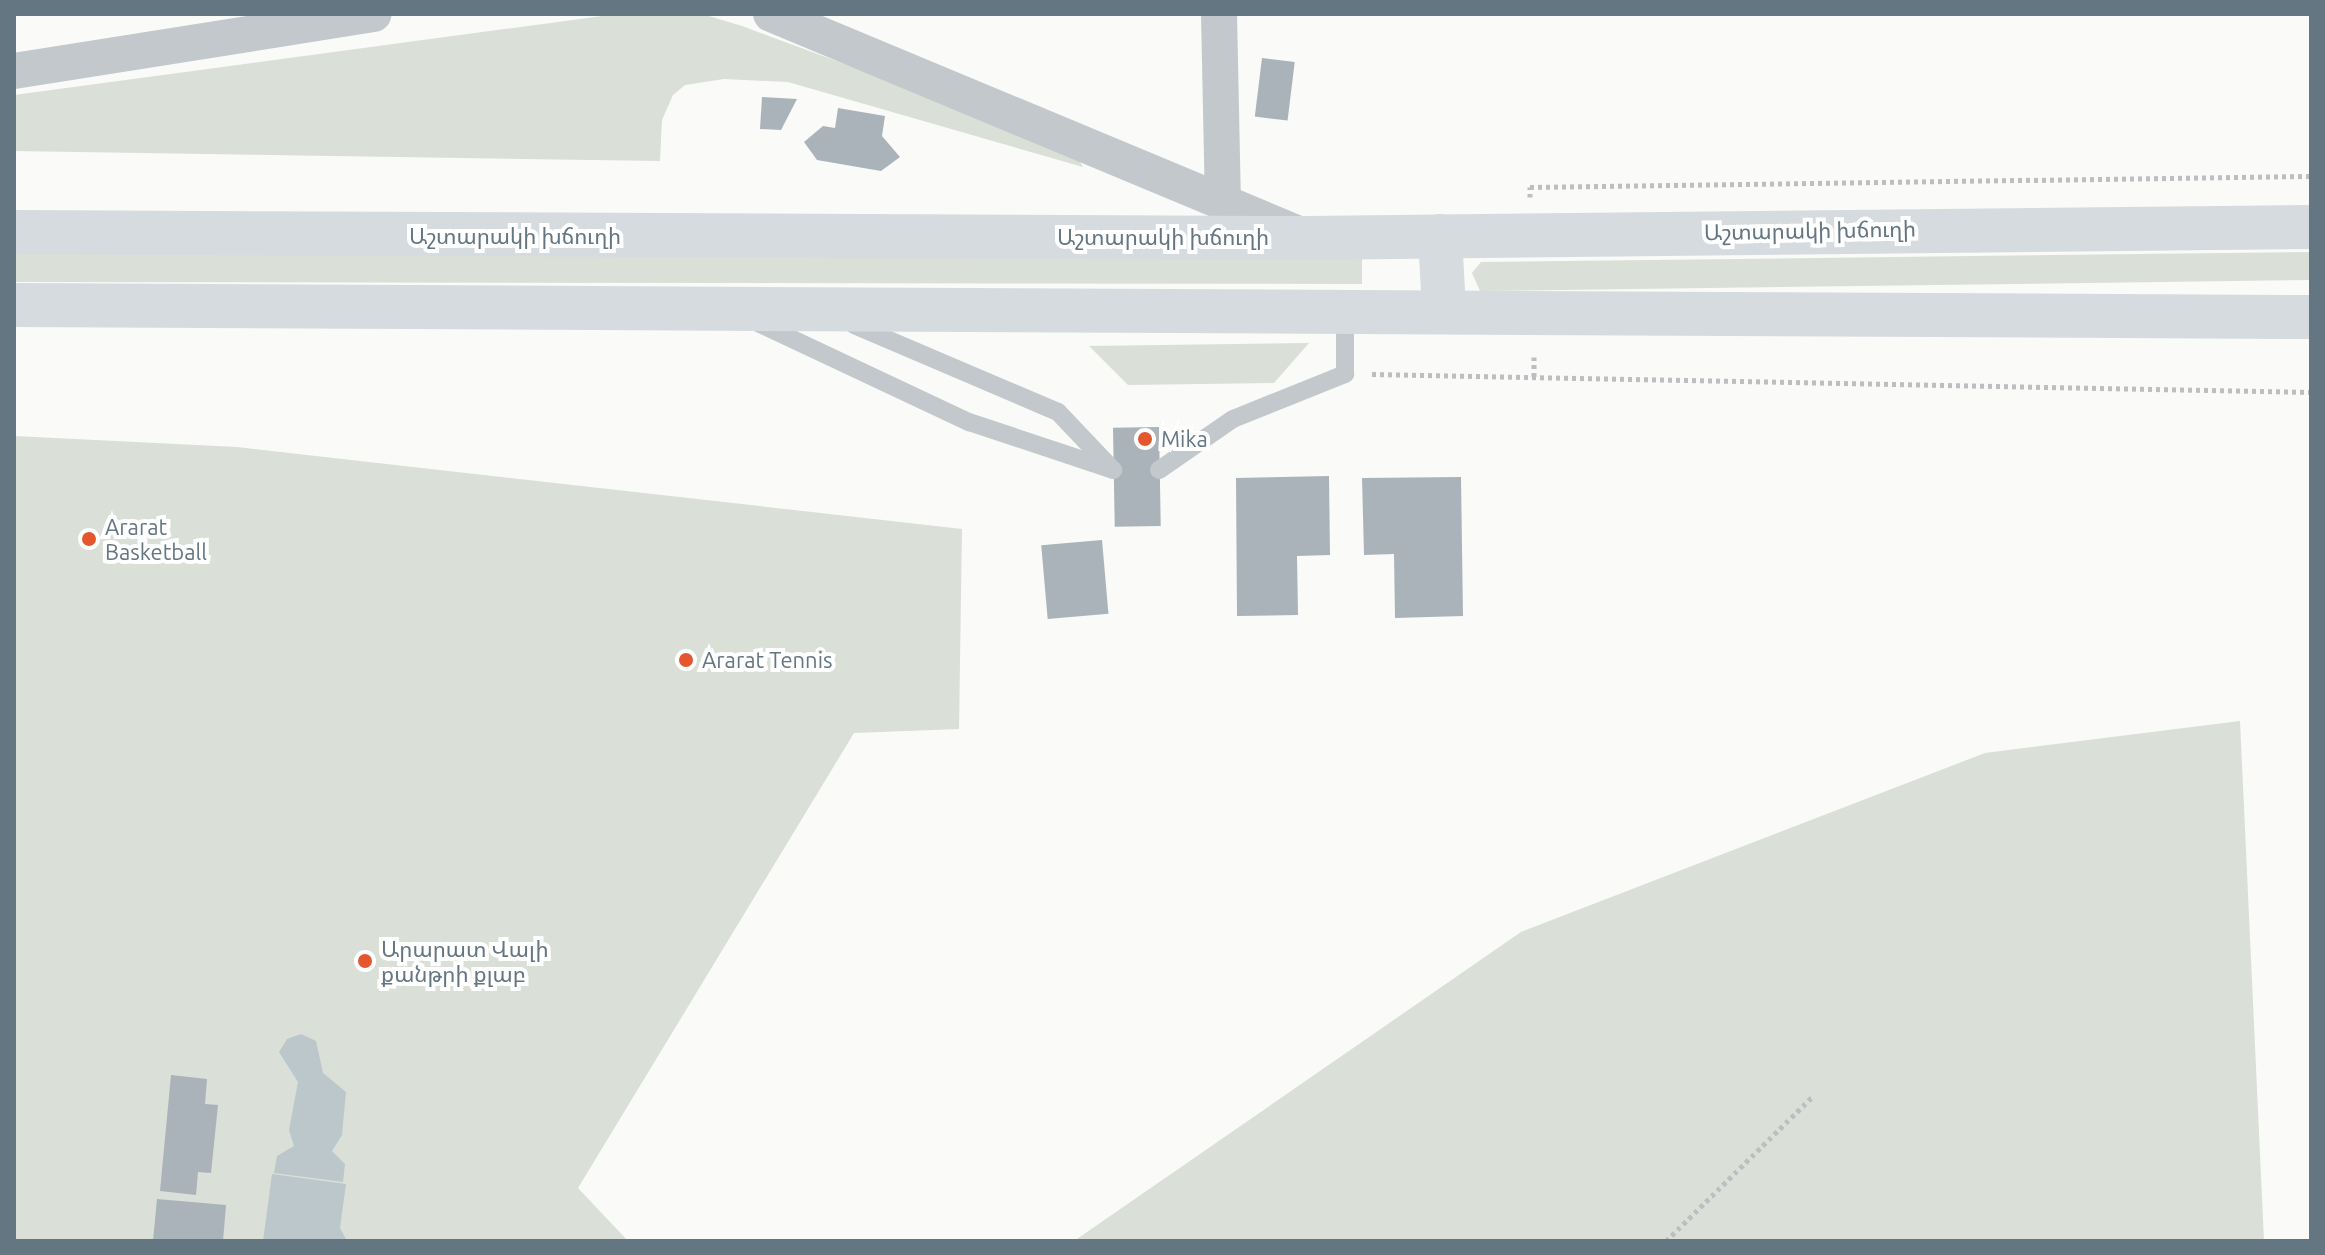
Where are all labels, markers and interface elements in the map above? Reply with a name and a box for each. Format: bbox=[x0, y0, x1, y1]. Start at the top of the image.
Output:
street label: Աշտարակի խճուղի bbox=[1704, 215, 1916, 245]
street label: Աշտարակի խճուղի bbox=[409, 223, 621, 249]
street label: Աշտարակի խճուղի bbox=[1057, 224, 1269, 250]
place label: Mika bbox=[1161, 426, 1208, 452]
marker: Mika bbox=[1136, 430, 1154, 448]
place label: Ararat Basketball bbox=[105, 513, 207, 564]
marker: Ararat Basketball bbox=[80, 530, 98, 548]
place label: Ararat Tennis bbox=[702, 647, 833, 673]
marker: Ararat Tennis bbox=[677, 651, 695, 669]
place label: Արարատ Վալի քանթրի քլաբ bbox=[381, 935, 549, 986]
marker: Արարատ Վալի քանթրի քլաբ bbox=[356, 952, 374, 970]

